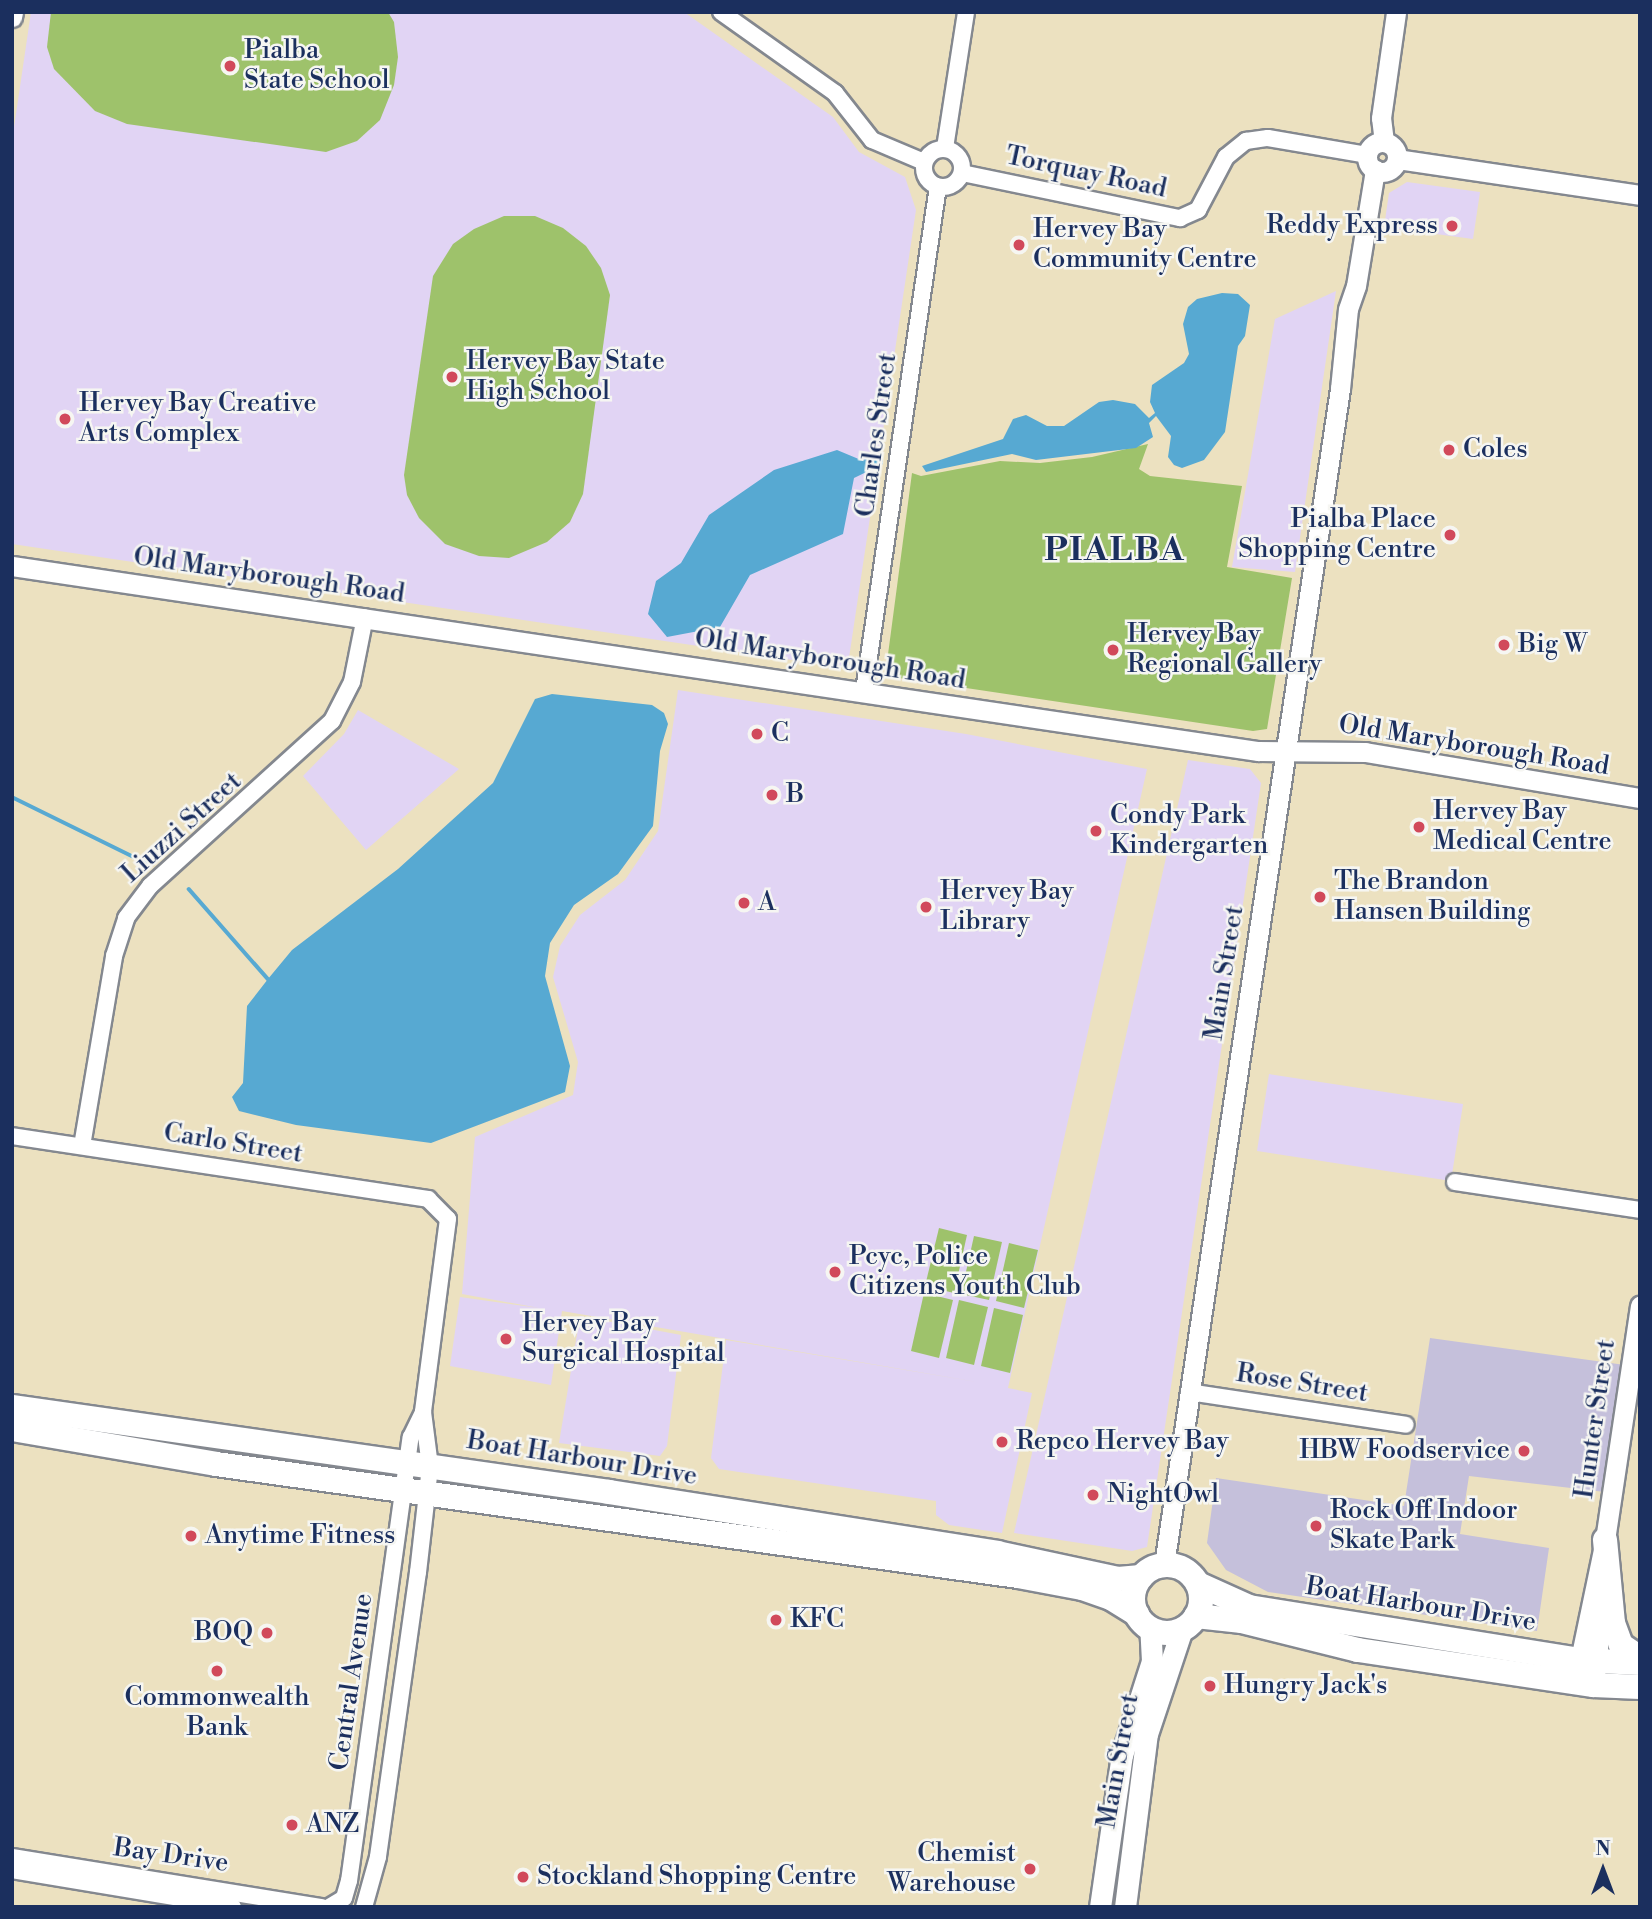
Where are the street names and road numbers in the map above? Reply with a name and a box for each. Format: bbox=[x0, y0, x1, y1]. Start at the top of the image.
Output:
street label: Torquay Road bbox=[1003, 141, 1169, 205]
street label: Charles Street bbox=[850, 351, 904, 519]
street label: Old Maryborough Road bbox=[131, 542, 407, 610]
street label: Old Maryborough Road bbox=[692, 623, 968, 697]
street label: Old Maryborough Road bbox=[1336, 709, 1612, 783]
street label: Liuzzi Street bbox=[116, 766, 248, 890]
street label: Main Street bbox=[1199, 903, 1251, 1043]
street label: Carlo Street bbox=[161, 1118, 305, 1170]
street label: Hunter Street bbox=[1569, 1337, 1623, 1501]
street label: Rose Street bbox=[1234, 1358, 1370, 1410]
street label: Boat Harbour Drive bbox=[465, 1425, 699, 1493]
street label: Boat Harbour Drive bbox=[1304, 1571, 1538, 1639]
street label: Central Avenue bbox=[324, 1591, 380, 1773]
street label: Main Street bbox=[1092, 1691, 1146, 1831]
street label: Bay Drive bbox=[112, 1833, 230, 1879]

